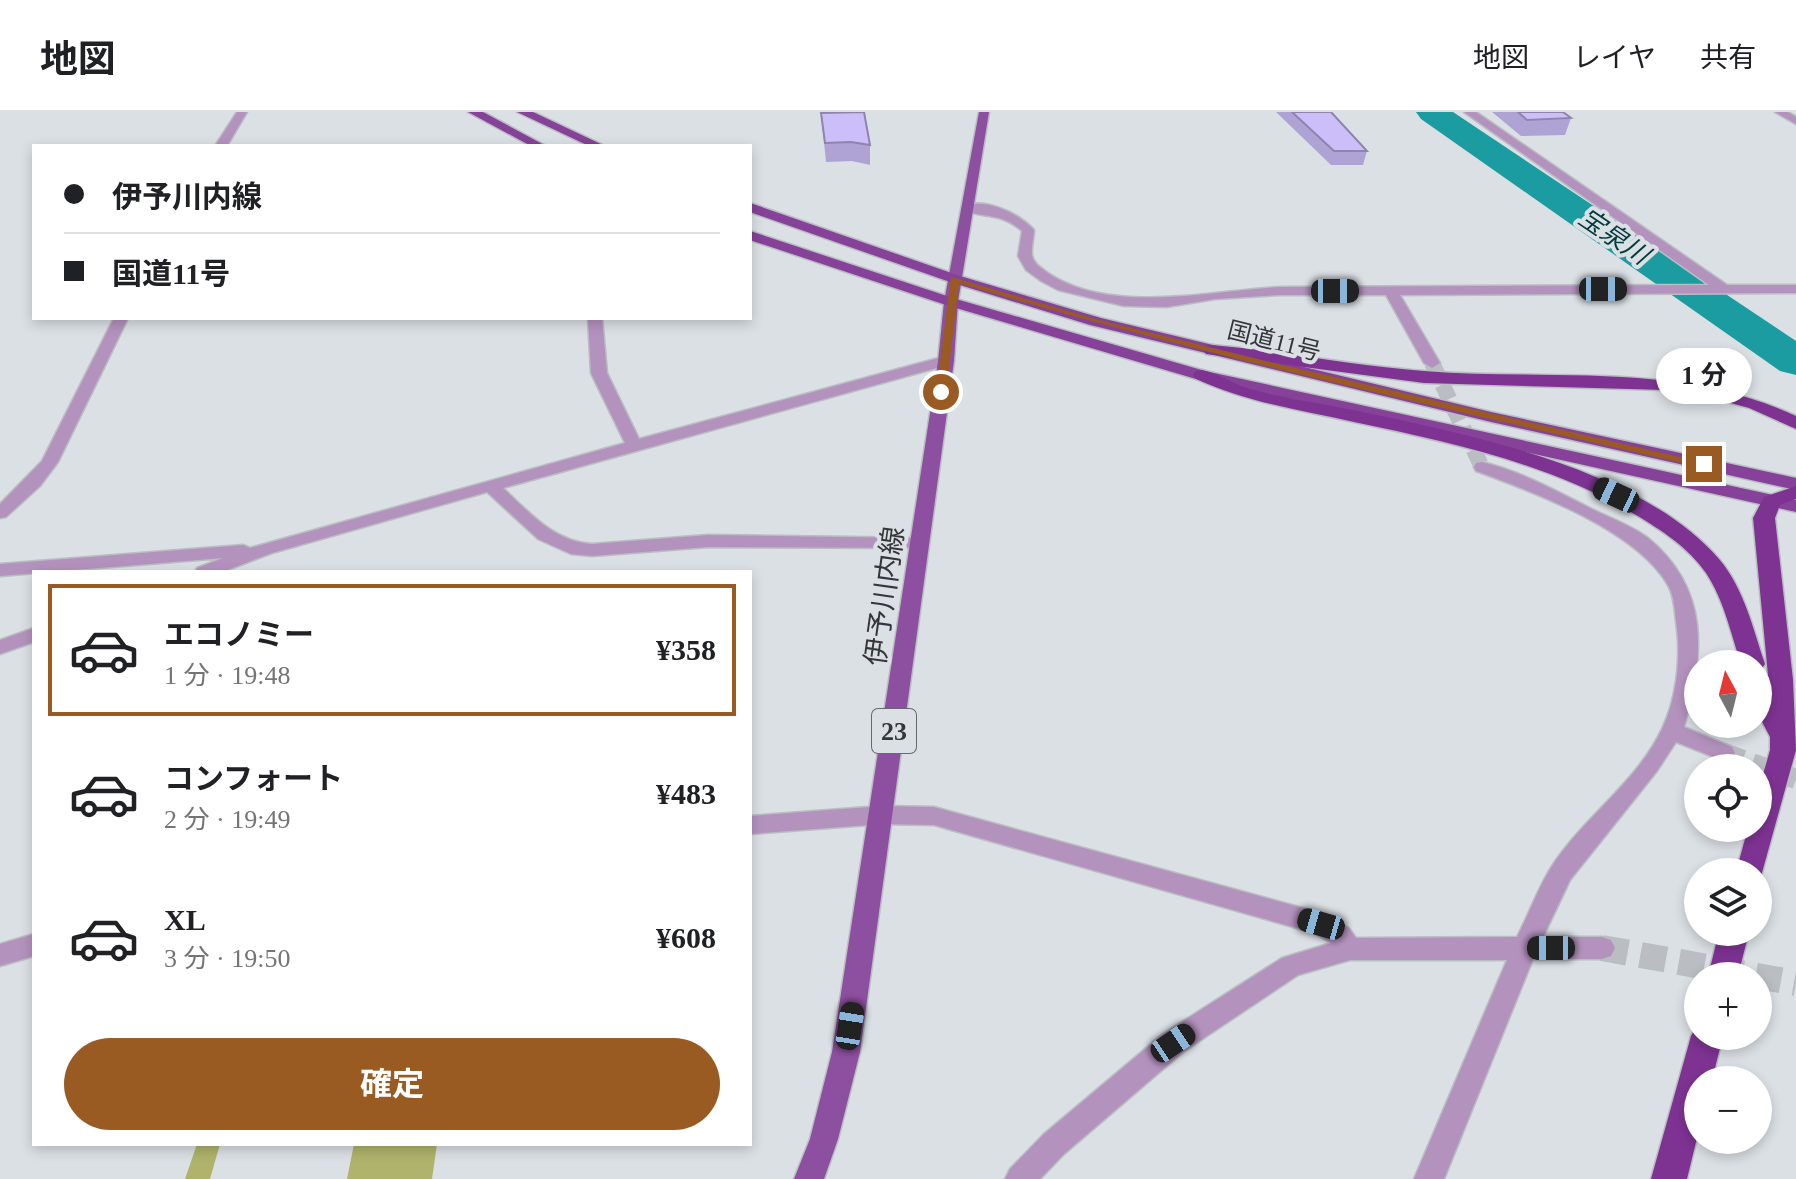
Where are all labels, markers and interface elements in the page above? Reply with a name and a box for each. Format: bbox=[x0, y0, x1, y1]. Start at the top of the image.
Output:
text: 地図 bbox=[40, 38, 116, 80]
text: 地図 bbox=[1473, 42, 1529, 73]
text: レイヤ bbox=[1573, 42, 1656, 73]
text: 共有 bbox=[1700, 42, 1756, 73]
text: 伊予川内線 bbox=[112, 180, 262, 213]
water label: 宝泉川 bbox=[1573, 203, 1657, 272]
text: 国道11号 bbox=[112, 257, 230, 290]
car bbox=[1579, 277, 1627, 301]
car bbox=[1311, 279, 1359, 303]
street label: 国道11号 bbox=[1225, 317, 1323, 365]
callout: 1 分 bbox=[1656, 348, 1752, 404]
text: 1 分 bbox=[1681, 361, 1727, 390]
route start bbox=[923, 374, 959, 410]
route end bbox=[1686, 446, 1722, 482]
car bbox=[1589, 474, 1643, 516]
street label: 伊予川内線 bbox=[859, 525, 910, 668]
icon: car bbox=[68, 614, 140, 686]
text: エコノミー bbox=[164, 618, 314, 651]
text: ¥358 bbox=[656, 633, 716, 666]
north arrow bbox=[1684, 650, 1772, 738]
map controls bbox=[1684, 650, 1772, 1154]
text: 1 分 · 19:48 bbox=[164, 661, 290, 690]
road number: 23 bbox=[872, 709, 916, 753]
button: locate bbox=[1684, 754, 1772, 842]
icon: car bbox=[68, 758, 140, 830]
text: コンフォート bbox=[164, 762, 343, 795]
text: ¥483 bbox=[656, 777, 716, 810]
text: 2 分 · 19:49 bbox=[164, 805, 290, 834]
button: layers bbox=[1684, 858, 1772, 946]
icon: car bbox=[68, 902, 140, 974]
text: XL bbox=[164, 903, 206, 936]
car bbox=[1295, 906, 1347, 942]
text: ¥608 bbox=[656, 921, 716, 954]
car bbox=[1527, 936, 1575, 960]
text: 3 分 · 19:50 bbox=[164, 944, 290, 973]
button: + bbox=[1684, 962, 1772, 1050]
car bbox=[834, 1000, 866, 1052]
car bbox=[1146, 1020, 1200, 1066]
button: 確定 bbox=[64, 1038, 720, 1130]
button: − bbox=[1684, 1066, 1772, 1154]

